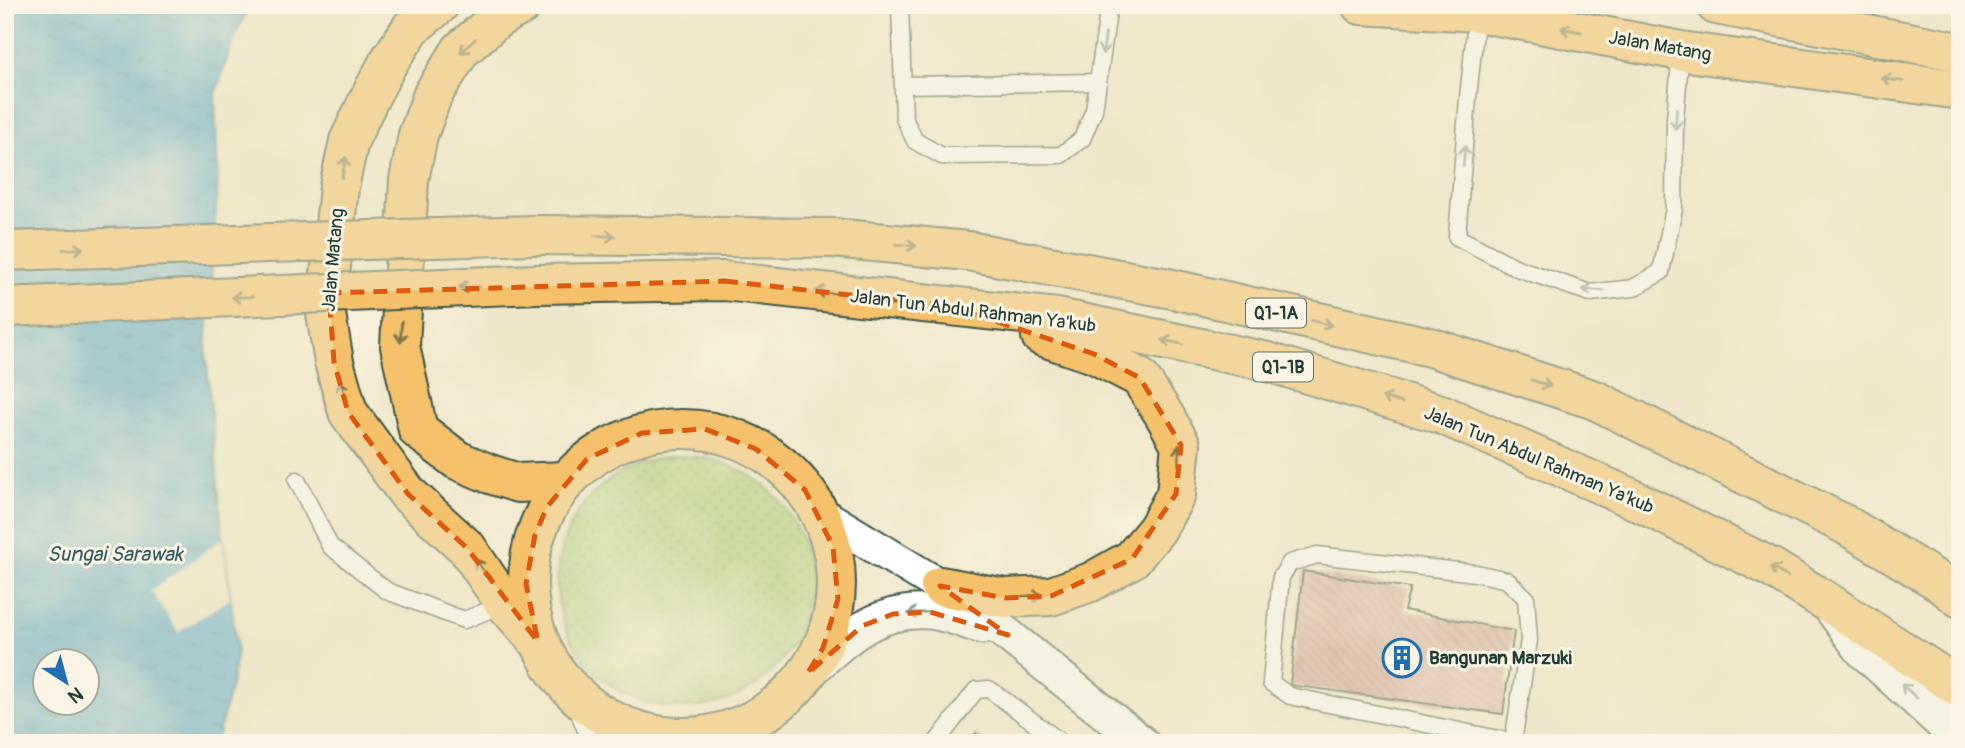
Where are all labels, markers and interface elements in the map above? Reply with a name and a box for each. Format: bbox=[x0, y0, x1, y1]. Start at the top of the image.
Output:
one-way arrow bbox=[1560, 22, 1583, 36]
street label: Jalan Matang bbox=[1607, 25, 1713, 67]
one-way arrow bbox=[1097, 32, 1110, 55]
one-way arrow bbox=[459, 37, 476, 54]
one-way arrow bbox=[1881, 74, 1904, 87]
one-way arrow bbox=[1669, 107, 1682, 130]
one-way arrow bbox=[1457, 145, 1470, 168]
one-way arrow bbox=[337, 156, 351, 179]
street label: Jalan Matang bbox=[317, 207, 349, 313]
one-way arrow bbox=[593, 229, 616, 243]
one-way arrow bbox=[894, 239, 917, 252]
one-way arrow bbox=[62, 242, 85, 255]
one-way arrow bbox=[458, 281, 481, 294]
street label: Jalan Tun Abdul Rahman Ya'kub bbox=[849, 284, 1097, 338]
one-way arrow bbox=[1581, 284, 1604, 297]
one-way arrow bbox=[816, 286, 838, 299]
one-way arrow bbox=[231, 290, 254, 303]
road number: Q1-1A bbox=[1246, 298, 1306, 328]
one-way arrow bbox=[1310, 317, 1333, 330]
one-way arrow bbox=[394, 320, 407, 342]
one-way arrow bbox=[1161, 335, 1184, 349]
road number: Q1-1B bbox=[1253, 352, 1313, 382]
one-way arrow bbox=[1530, 377, 1552, 390]
one-way arrow bbox=[335, 381, 348, 403]
one-way arrow bbox=[1382, 392, 1404, 405]
street label: Jalan Tun Abdul Rahman Ya'kub bbox=[1420, 401, 1658, 519]
one-way arrow bbox=[1172, 444, 1186, 467]
water label: Sungai Sarawak bbox=[47, 541, 185, 568]
one-way arrow bbox=[474, 559, 488, 578]
one-way arrow bbox=[1769, 564, 1789, 578]
one-way arrow bbox=[1020, 590, 1043, 603]
one-way arrow bbox=[907, 606, 930, 619]
building icon: Bangunan Marzuki bbox=[1381, 637, 1423, 679]
north arrow bbox=[32, 646, 102, 716]
place label: Bangunan Marzuki bbox=[1429, 646, 1572, 670]
text: N bbox=[63, 681, 88, 709]
one-way arrow bbox=[1901, 682, 1918, 699]

